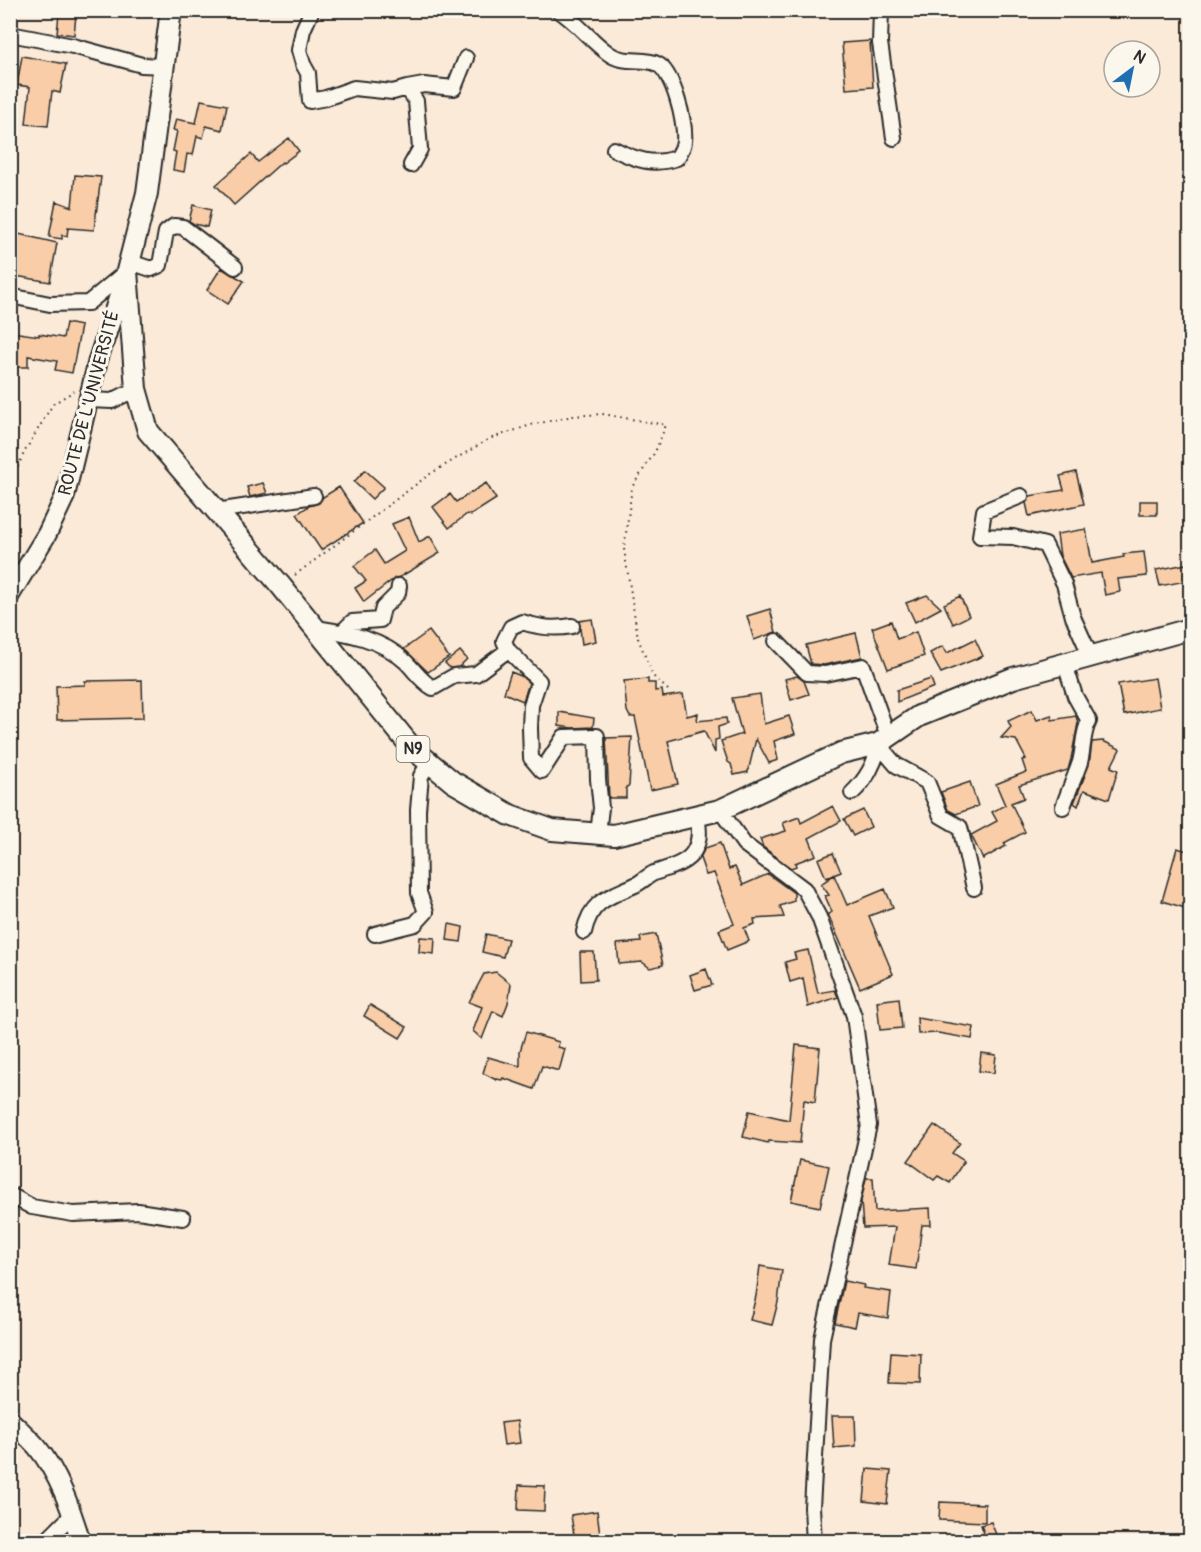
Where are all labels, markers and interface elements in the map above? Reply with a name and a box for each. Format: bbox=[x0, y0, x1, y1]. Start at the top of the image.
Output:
north arrow bbox=[1102, 39, 1162, 99]
text: N bbox=[1130, 46, 1149, 69]
street label: ROUTE DE L'UNIVERSITÉ bbox=[53, 308, 125, 498]
road number: N9 bbox=[396, 736, 430, 762]

